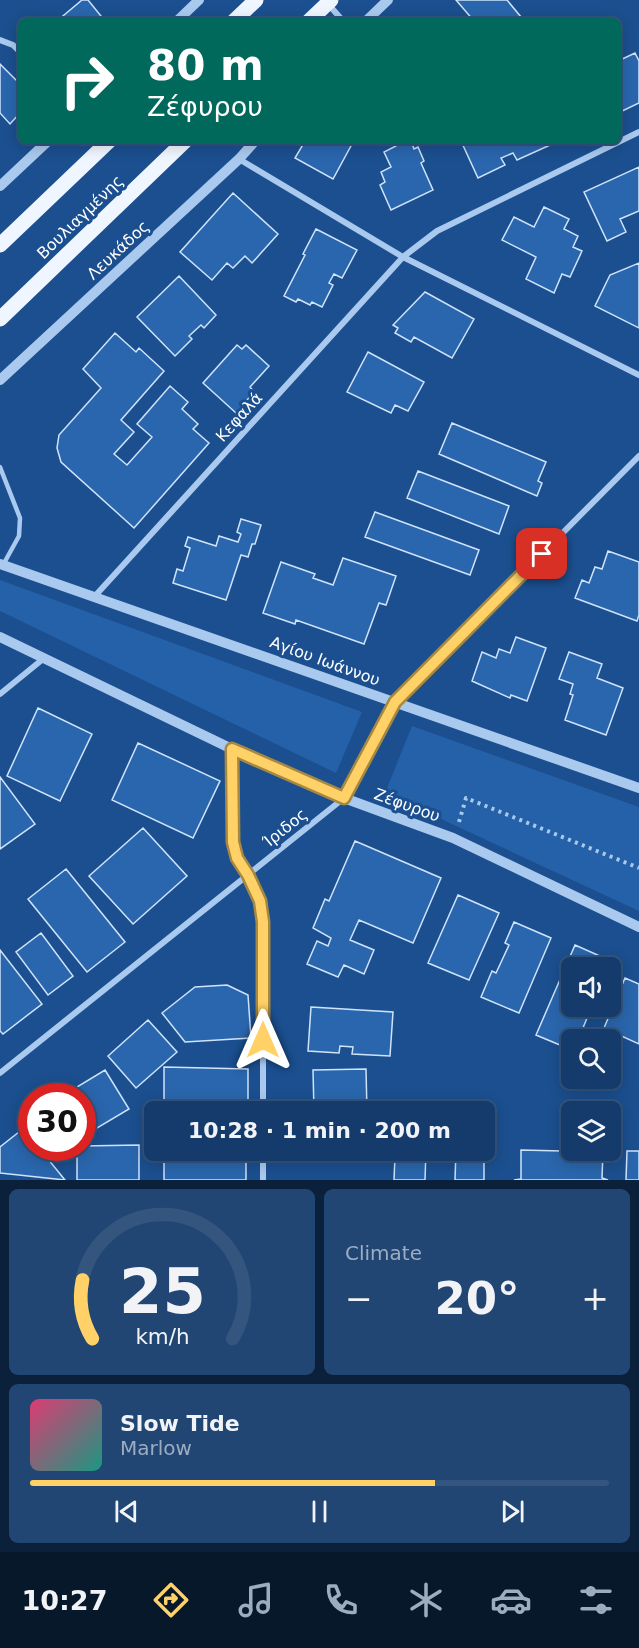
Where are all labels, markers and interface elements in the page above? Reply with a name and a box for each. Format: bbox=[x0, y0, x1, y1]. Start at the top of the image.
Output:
text: 80 m bbox=[147, 41, 264, 90]
icon: right bbox=[48, 42, 126, 120]
text: Ζέφυρου bbox=[147, 91, 263, 122]
street label: Βουλιαγμένης bbox=[33, 171, 127, 263]
street label: Λευκάδος bbox=[83, 217, 153, 283]
street label: Κεφαλά bbox=[212, 388, 266, 446]
pin bbox=[516, 528, 567, 579]
icon: arrive bbox=[525, 537, 558, 570]
street label: Αγίου Ιωάννου bbox=[267, 632, 383, 690]
street label: Ζέφυρου bbox=[372, 784, 442, 826]
street label: Ίριδος bbox=[258, 805, 311, 852]
map controls bbox=[561, 957, 621, 1161]
button: sound bbox=[561, 957, 621, 1017]
position arrow bbox=[231, 1008, 295, 1072]
button: search bbox=[561, 1029, 621, 1089]
speed limit sign: 30 bbox=[18, 1083, 96, 1161]
button: layers bbox=[561, 1101, 621, 1161]
text: 10:28 · 1 min · 200 m bbox=[188, 1118, 451, 1143]
text: Climate bbox=[345, 1241, 422, 1265]
text: 25 bbox=[119, 1255, 205, 1328]
text: 20° bbox=[434, 1272, 520, 1325]
text: − bbox=[345, 1279, 373, 1318]
text: + bbox=[581, 1279, 609, 1318]
text: km/h bbox=[135, 1324, 189, 1349]
text: Slow Tide bbox=[120, 1411, 240, 1436]
text: Marlow bbox=[120, 1436, 192, 1460]
icon: previous bbox=[110, 1495, 143, 1528]
icon: pause bbox=[303, 1495, 336, 1528]
icon: next bbox=[496, 1495, 529, 1528]
icon: directions bbox=[150, 1579, 192, 1621]
icon: music bbox=[235, 1579, 277, 1621]
icon: phone bbox=[320, 1579, 362, 1621]
icon: climate bbox=[405, 1579, 447, 1621]
icon: car bbox=[490, 1579, 532, 1621]
icon: filters bbox=[575, 1579, 617, 1621]
text: 10:27 bbox=[22, 1585, 107, 1616]

